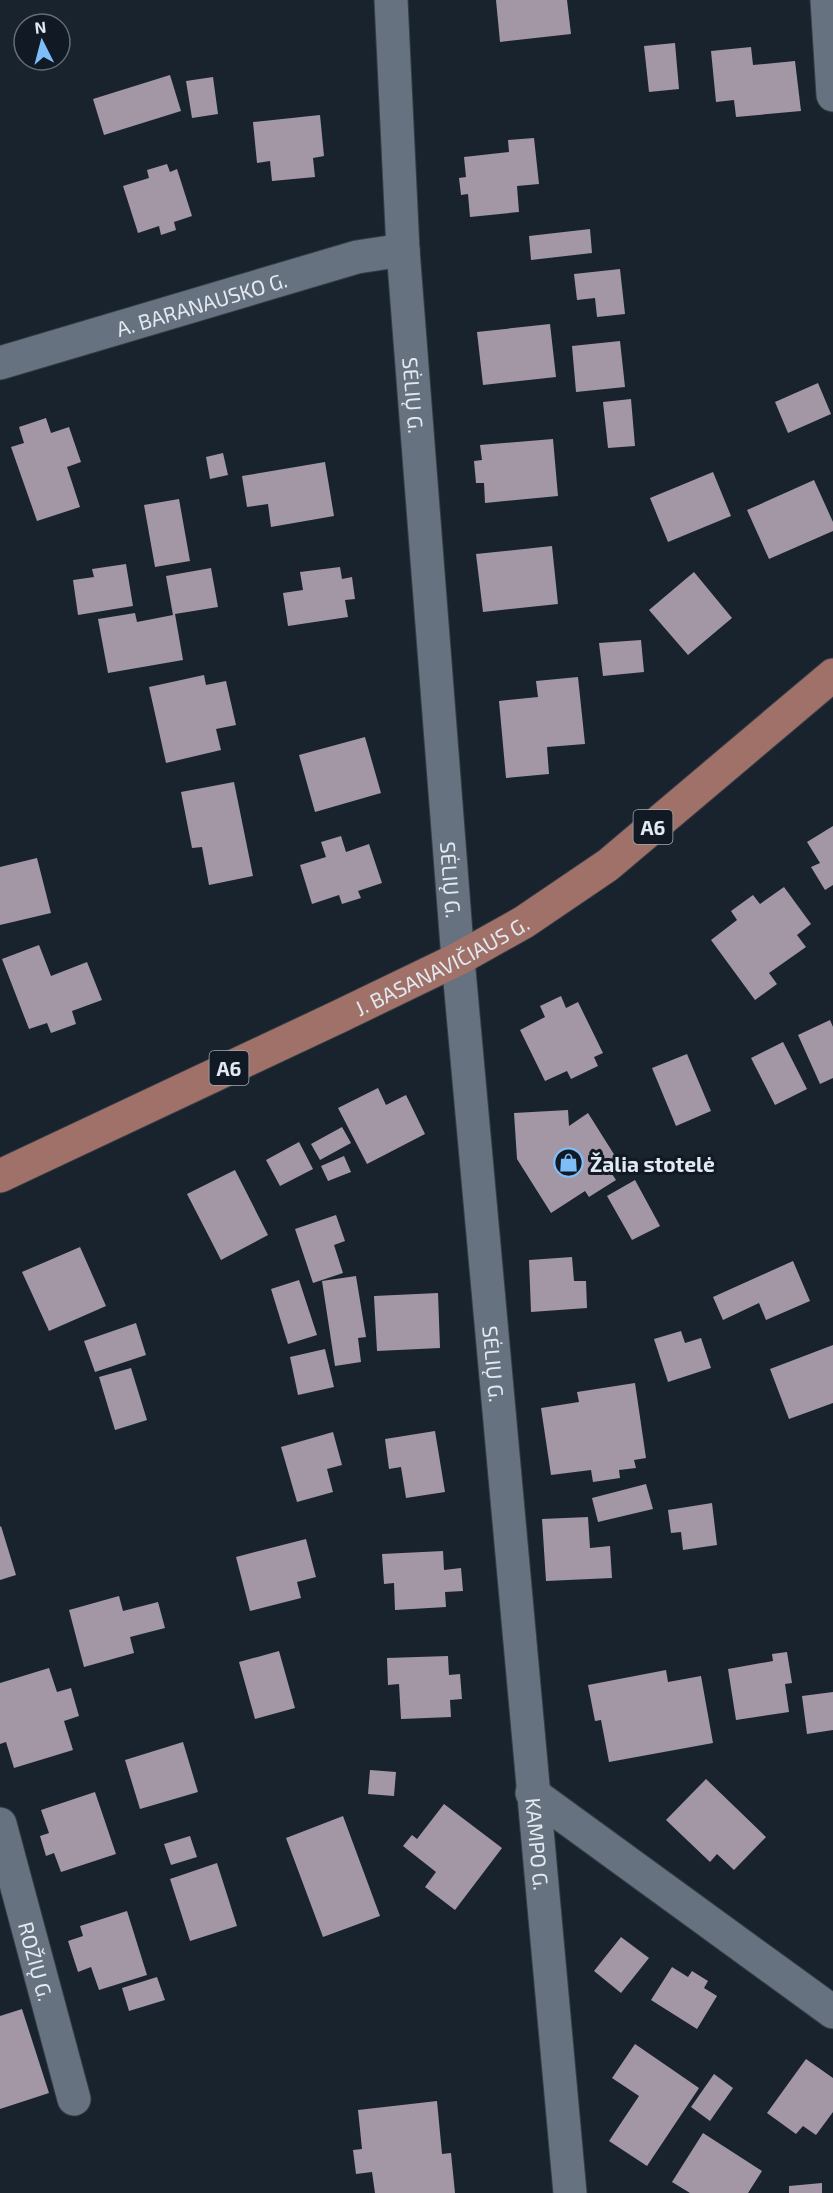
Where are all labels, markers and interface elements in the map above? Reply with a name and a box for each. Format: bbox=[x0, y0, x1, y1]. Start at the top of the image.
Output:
north arrow bbox=[12, 12, 72, 72]
text: N bbox=[34, 17, 47, 37]
street label: A. BARANAUSKO G. bbox=[113, 266, 290, 340]
street label: SĖLIŲ G. bbox=[399, 356, 430, 434]
road number: A6 bbox=[634, 810, 672, 844]
street label: SĖLIŲ G. bbox=[436, 841, 467, 919]
street label: J. BASANAVIČIAUS G. bbox=[350, 910, 533, 1020]
road number: A6 bbox=[210, 1051, 248, 1085]
shop icon: Žalia stotelė bbox=[553, 1147, 585, 1179]
place label: Žalia stotelė bbox=[590, 1151, 715, 1176]
street label: SĖLIŲ G. bbox=[479, 1325, 511, 1403]
street label: KAMPO G. bbox=[522, 1796, 555, 1891]
street label: ROŽIŲ G. bbox=[14, 1919, 59, 2003]

